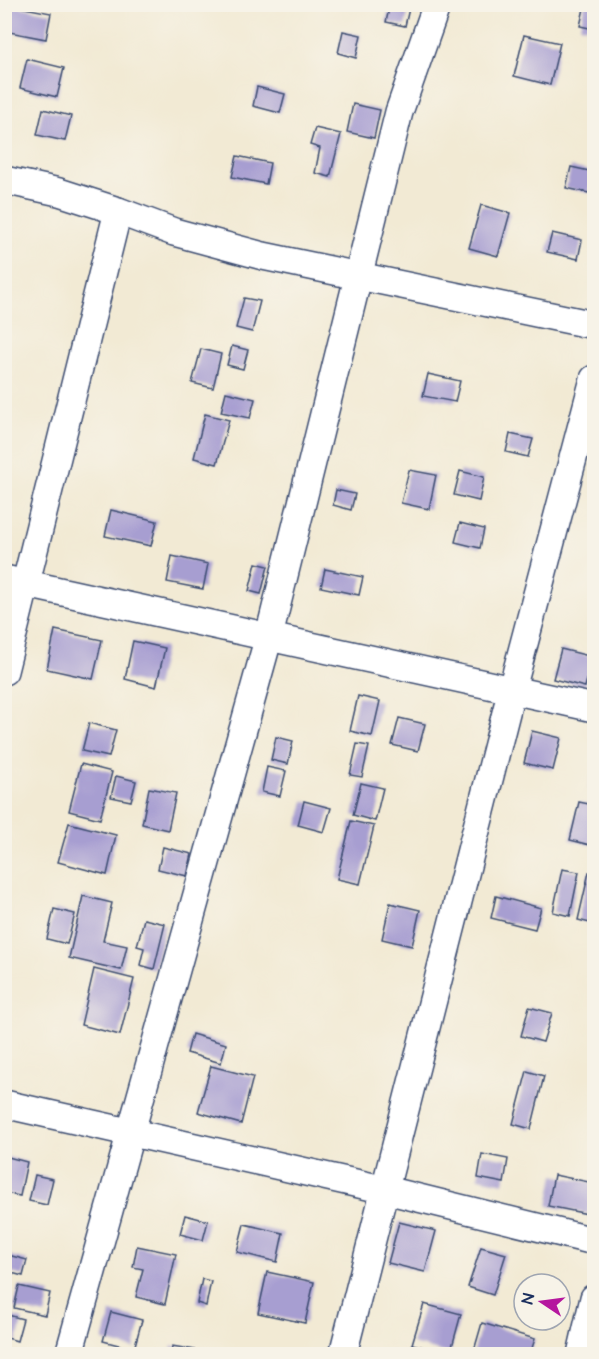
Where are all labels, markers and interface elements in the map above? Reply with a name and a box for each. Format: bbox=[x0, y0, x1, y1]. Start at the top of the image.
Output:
north arrow bbox=[512, 1272, 572, 1332]
text: N bbox=[517, 1291, 540, 1306]

